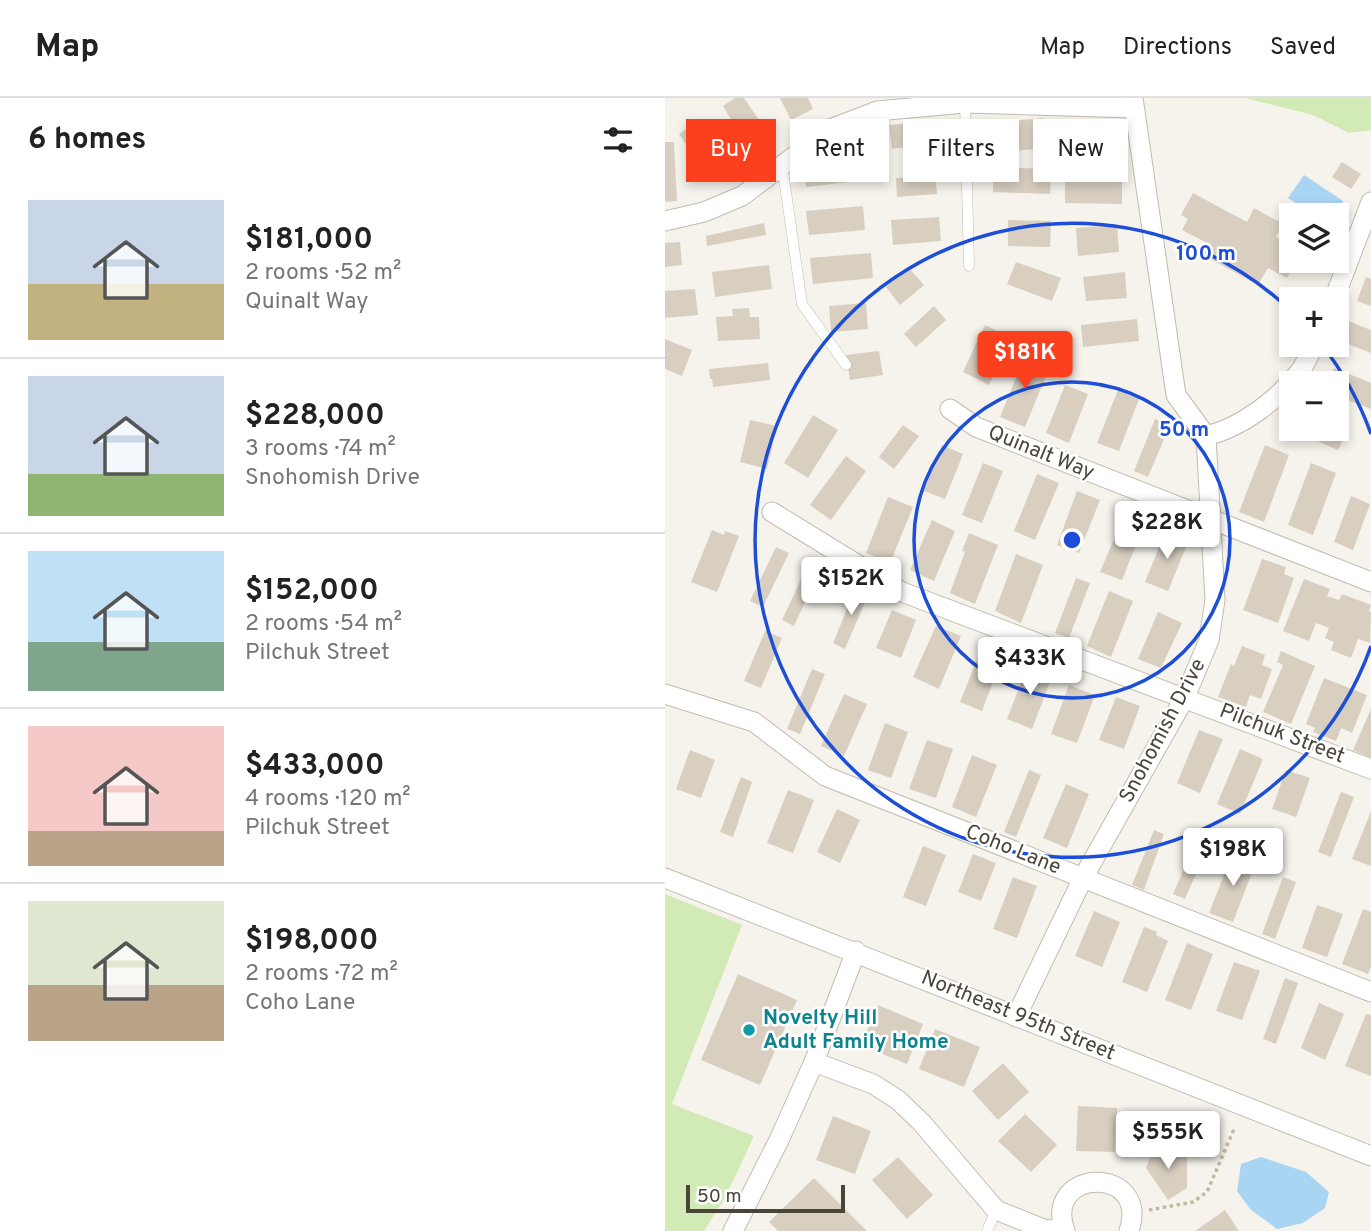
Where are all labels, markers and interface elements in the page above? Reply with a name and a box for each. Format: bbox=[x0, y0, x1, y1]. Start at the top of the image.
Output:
text: Map bbox=[35, 27, 99, 69]
text: Map bbox=[1040, 33, 1085, 63]
text: Directions bbox=[1123, 33, 1232, 63]
text: Saved bbox=[1270, 33, 1336, 63]
chip: Buy bbox=[686, 119, 776, 182]
chip: Rent bbox=[790, 119, 889, 182]
chip: Filters bbox=[903, 119, 1019, 182]
chip: New bbox=[1033, 119, 1128, 182]
icon: filters bbox=[599, 121, 637, 159]
text: 6 homes bbox=[28, 122, 146, 159]
map controls bbox=[1279, 203, 1349, 441]
button: layers bbox=[1279, 203, 1349, 273]
text: $181,000 bbox=[245, 222, 373, 259]
icon: home bbox=[84, 228, 168, 312]
text: 100 m bbox=[1176, 241, 1236, 268]
text: 2 rooms · 52 m² bbox=[245, 259, 401, 288]
button: + bbox=[1279, 287, 1349, 357]
text: Quinalt Way bbox=[245, 288, 368, 317]
pin: $181K bbox=[976, 331, 1074, 391]
text: $181K bbox=[994, 339, 1056, 368]
button: − bbox=[1279, 371, 1349, 441]
text: $228,000 bbox=[245, 398, 385, 435]
icon: home bbox=[84, 404, 168, 488]
text: 50 m bbox=[1159, 417, 1209, 444]
street label: Quinalt Way bbox=[984, 419, 1098, 487]
text: 3 rooms · 74 m² bbox=[245, 435, 396, 464]
text: Snohomish Drive bbox=[245, 464, 420, 493]
pin: $228K bbox=[1118, 502, 1216, 561]
text: $228K bbox=[1131, 509, 1203, 538]
centre of rings bbox=[1060, 528, 1084, 552]
pin: $152K bbox=[802, 558, 900, 617]
text: $152K bbox=[817, 565, 885, 594]
text: $152,000 bbox=[245, 573, 379, 610]
icon: home bbox=[84, 579, 168, 663]
text: 2 rooms · 54 m² bbox=[245, 610, 402, 639]
pin: $433K bbox=[981, 638, 1079, 697]
text: Pilchuk Street bbox=[245, 639, 390, 668]
text: $433K bbox=[994, 645, 1066, 674]
street label: Snohomish Drive bbox=[1114, 654, 1212, 808]
street label: Pilchuk Street bbox=[1215, 698, 1349, 770]
text: $433,000 bbox=[245, 748, 385, 785]
icon: home bbox=[84, 754, 168, 838]
text: 4 rooms · 120 m² bbox=[245, 785, 411, 814]
text: Pilchuk Street bbox=[245, 814, 390, 843]
street label: Coho Lane bbox=[961, 819, 1065, 881]
pin: $198K bbox=[1184, 828, 1282, 888]
text: $198K bbox=[1199, 836, 1267, 865]
text: $198,000 bbox=[245, 923, 379, 960]
icon: home bbox=[84, 929, 168, 1013]
text: 2 rooms · 72 m² bbox=[245, 960, 398, 989]
street label: Northeast 95th Street bbox=[917, 965, 1119, 1067]
text: Coho Lane bbox=[245, 989, 355, 1018]
place label: Novelty Hill Adult Family Home bbox=[763, 1005, 949, 1056]
marker: Novelty Hill Adult Family Home bbox=[741, 1022, 757, 1038]
pin: $555K bbox=[1119, 1112, 1217, 1171]
text: $555K bbox=[1132, 1119, 1204, 1148]
scale bar bbox=[686, 1182, 845, 1214]
text: 50 m bbox=[697, 1185, 742, 1209]

